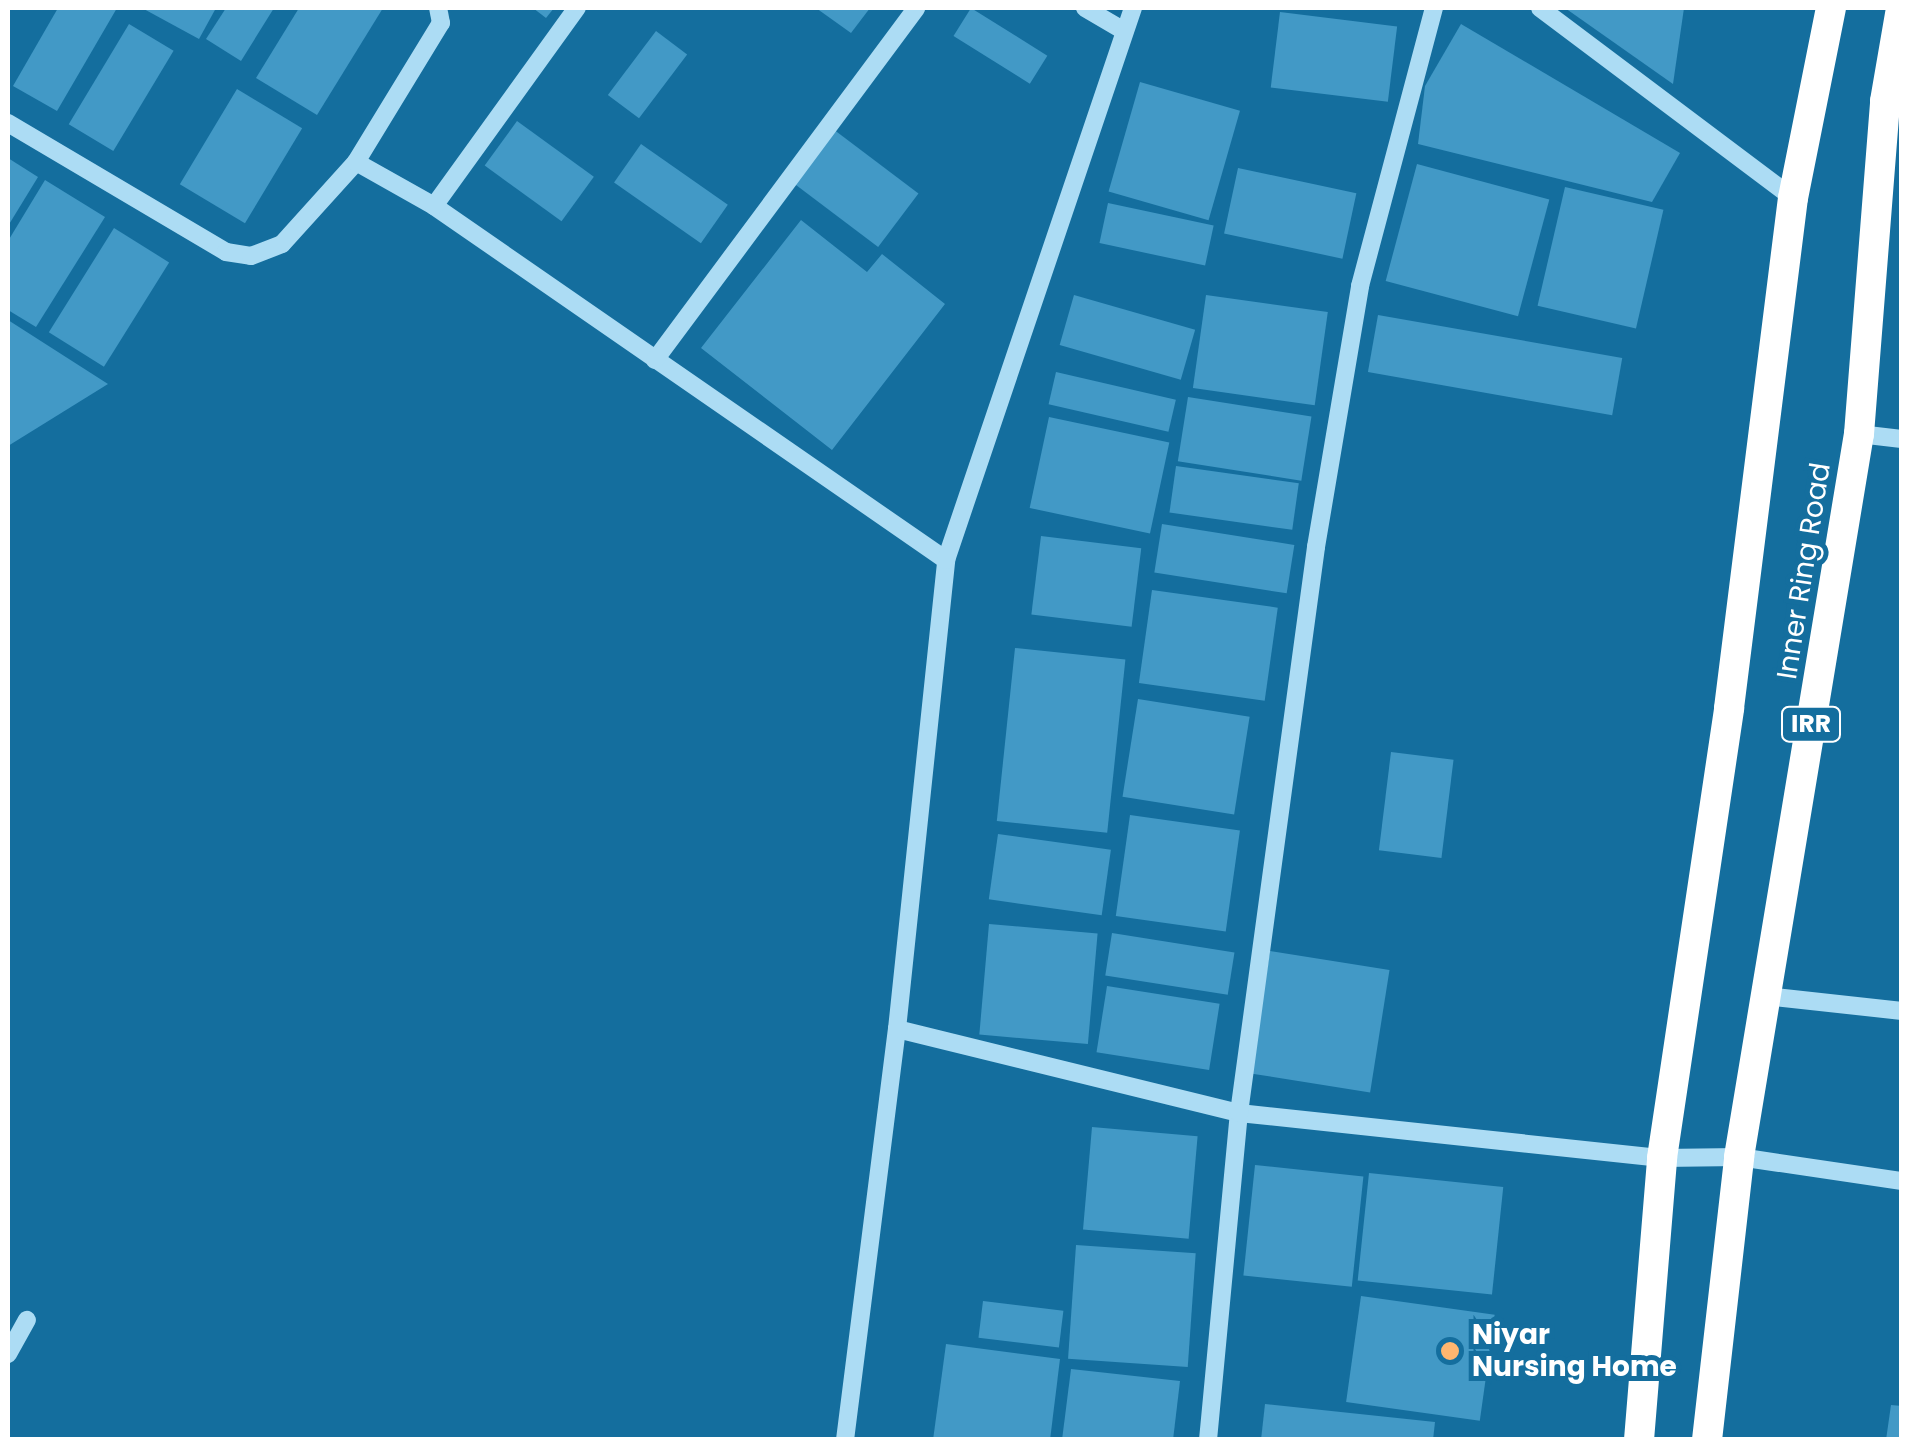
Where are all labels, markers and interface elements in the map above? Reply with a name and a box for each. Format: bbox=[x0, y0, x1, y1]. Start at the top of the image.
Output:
street label: Inner Ring Road bbox=[1770, 460, 1838, 682]
road number: IRR bbox=[1781, 704, 1841, 744]
place label: Niyar Nursing Home bbox=[1472, 1318, 1677, 1384]
marker: Niyar Nursing Home bbox=[1437, 1338, 1463, 1364]

